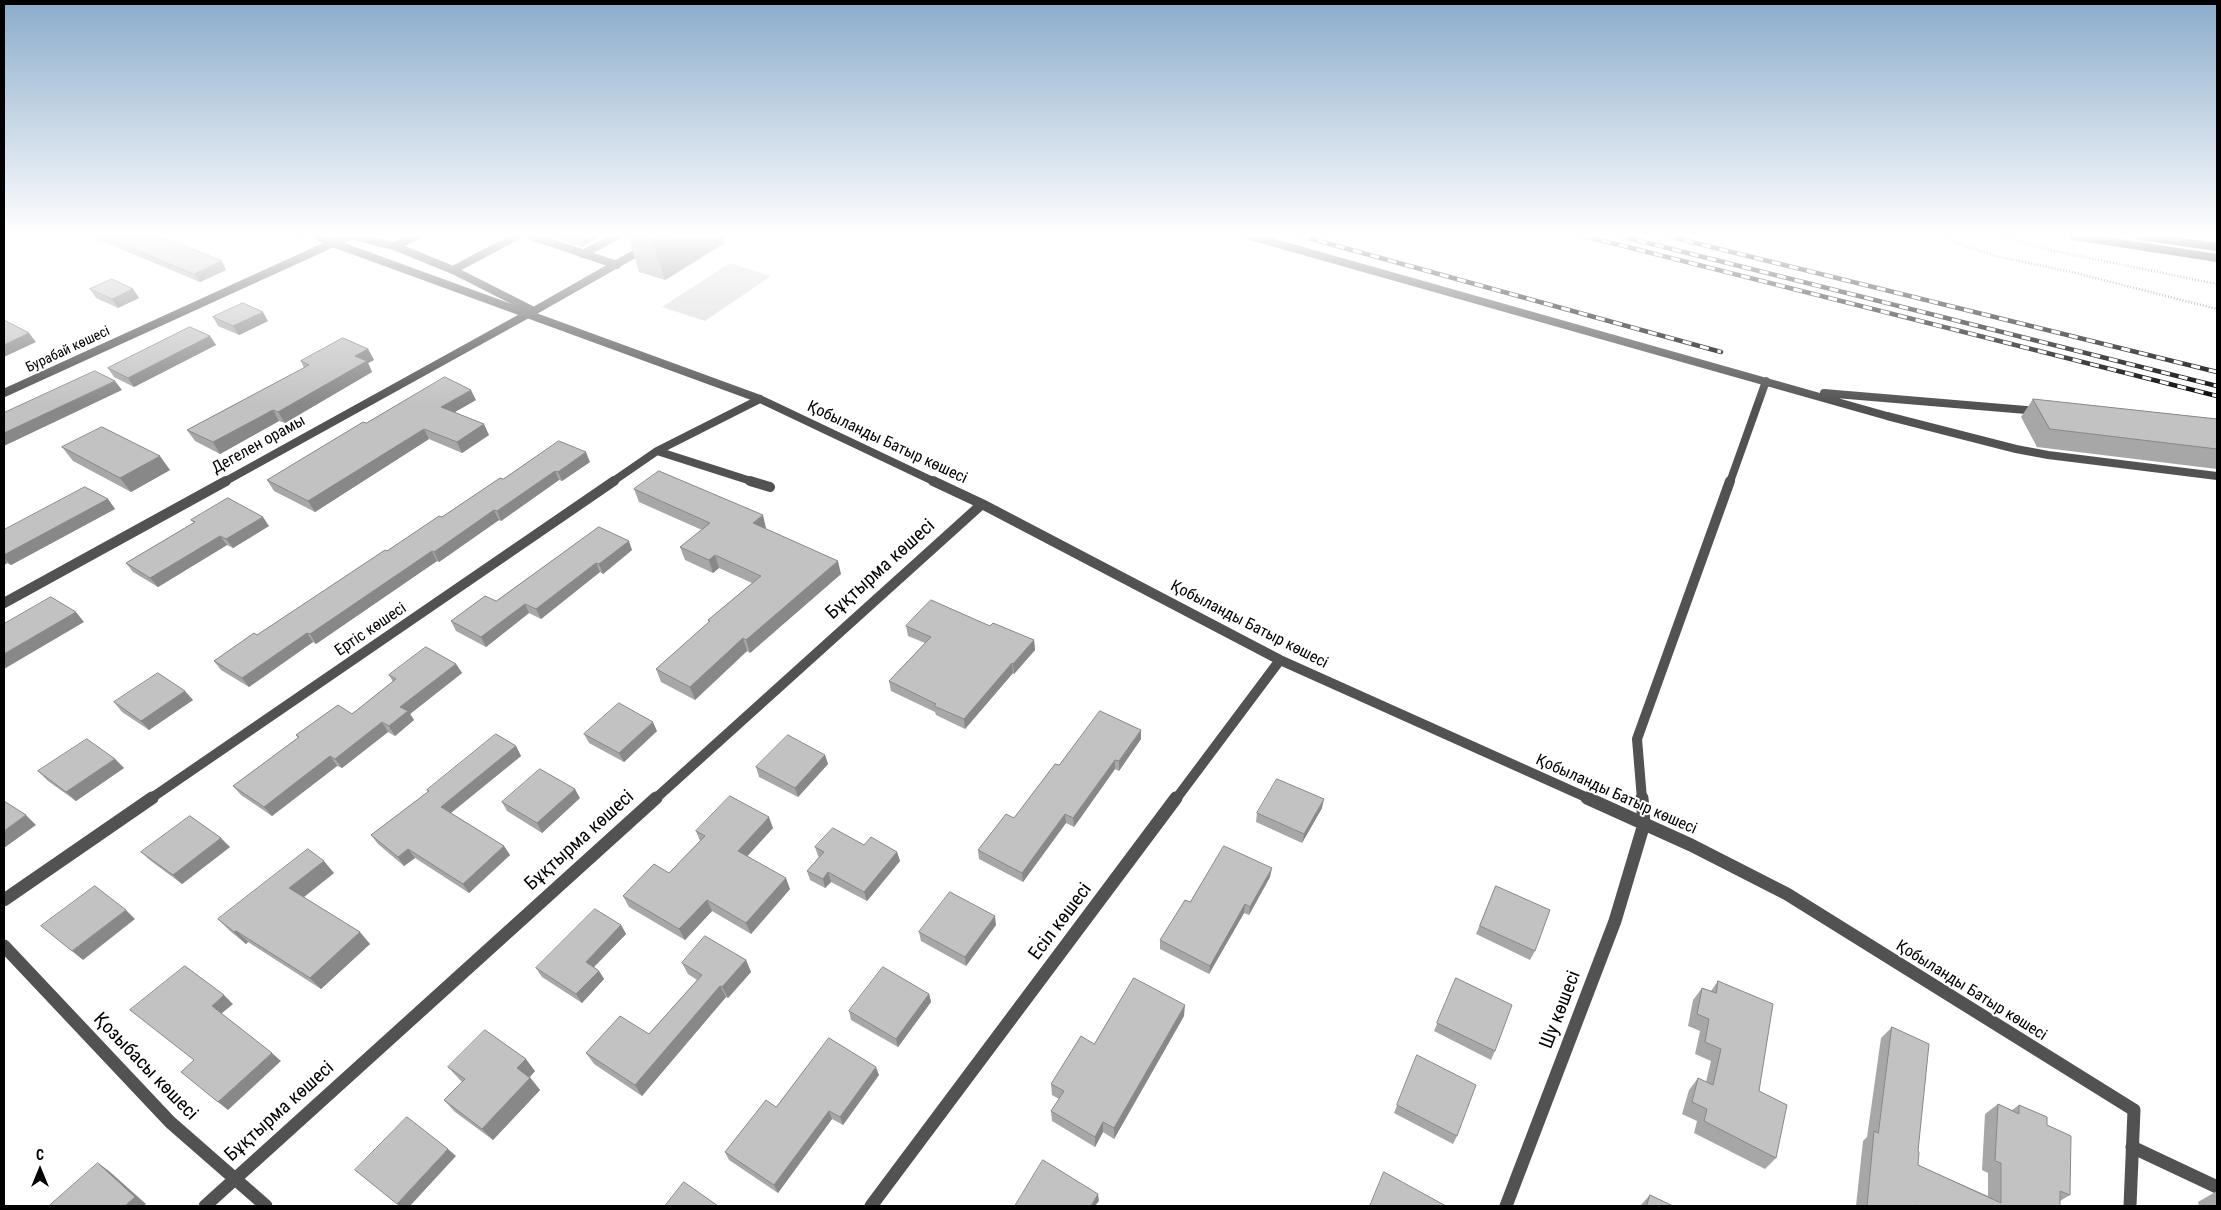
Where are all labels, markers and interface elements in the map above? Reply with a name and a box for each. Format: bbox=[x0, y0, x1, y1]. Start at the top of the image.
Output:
street label: Бурабай көшесі bbox=[23, 323, 113, 377]
street label: Қобыланды Батыр көшесі bbox=[804, 397, 970, 489]
street label: Дегелен орамы bbox=[209, 411, 309, 479]
street label: Бұқтырма көшесі bbox=[822, 515, 940, 625]
street label: Қобыланды Батыр көшесі bbox=[1167, 577, 1331, 673]
street label: Ертіс көшесі bbox=[332, 599, 410, 661]
street label: Қобыланды Батыр көшесі bbox=[1532, 751, 1700, 839]
street label: Бұқтырма көшесі bbox=[521, 786, 639, 896]
street label: Есіл көшесі bbox=[1025, 879, 1097, 965]
street label: Қобыланды Батыр көшесі bbox=[1892, 937, 2050, 1045]
street label: Шу көшесі bbox=[1536, 968, 1586, 1052]
street label: Қозыбасы көшесі bbox=[88, 1008, 202, 1126]
street label: Бұқтырма көшесі bbox=[221, 1057, 339, 1167]
north arrow bbox=[15, 1145, 65, 1195]
text: С bbox=[36, 1147, 44, 1163]

